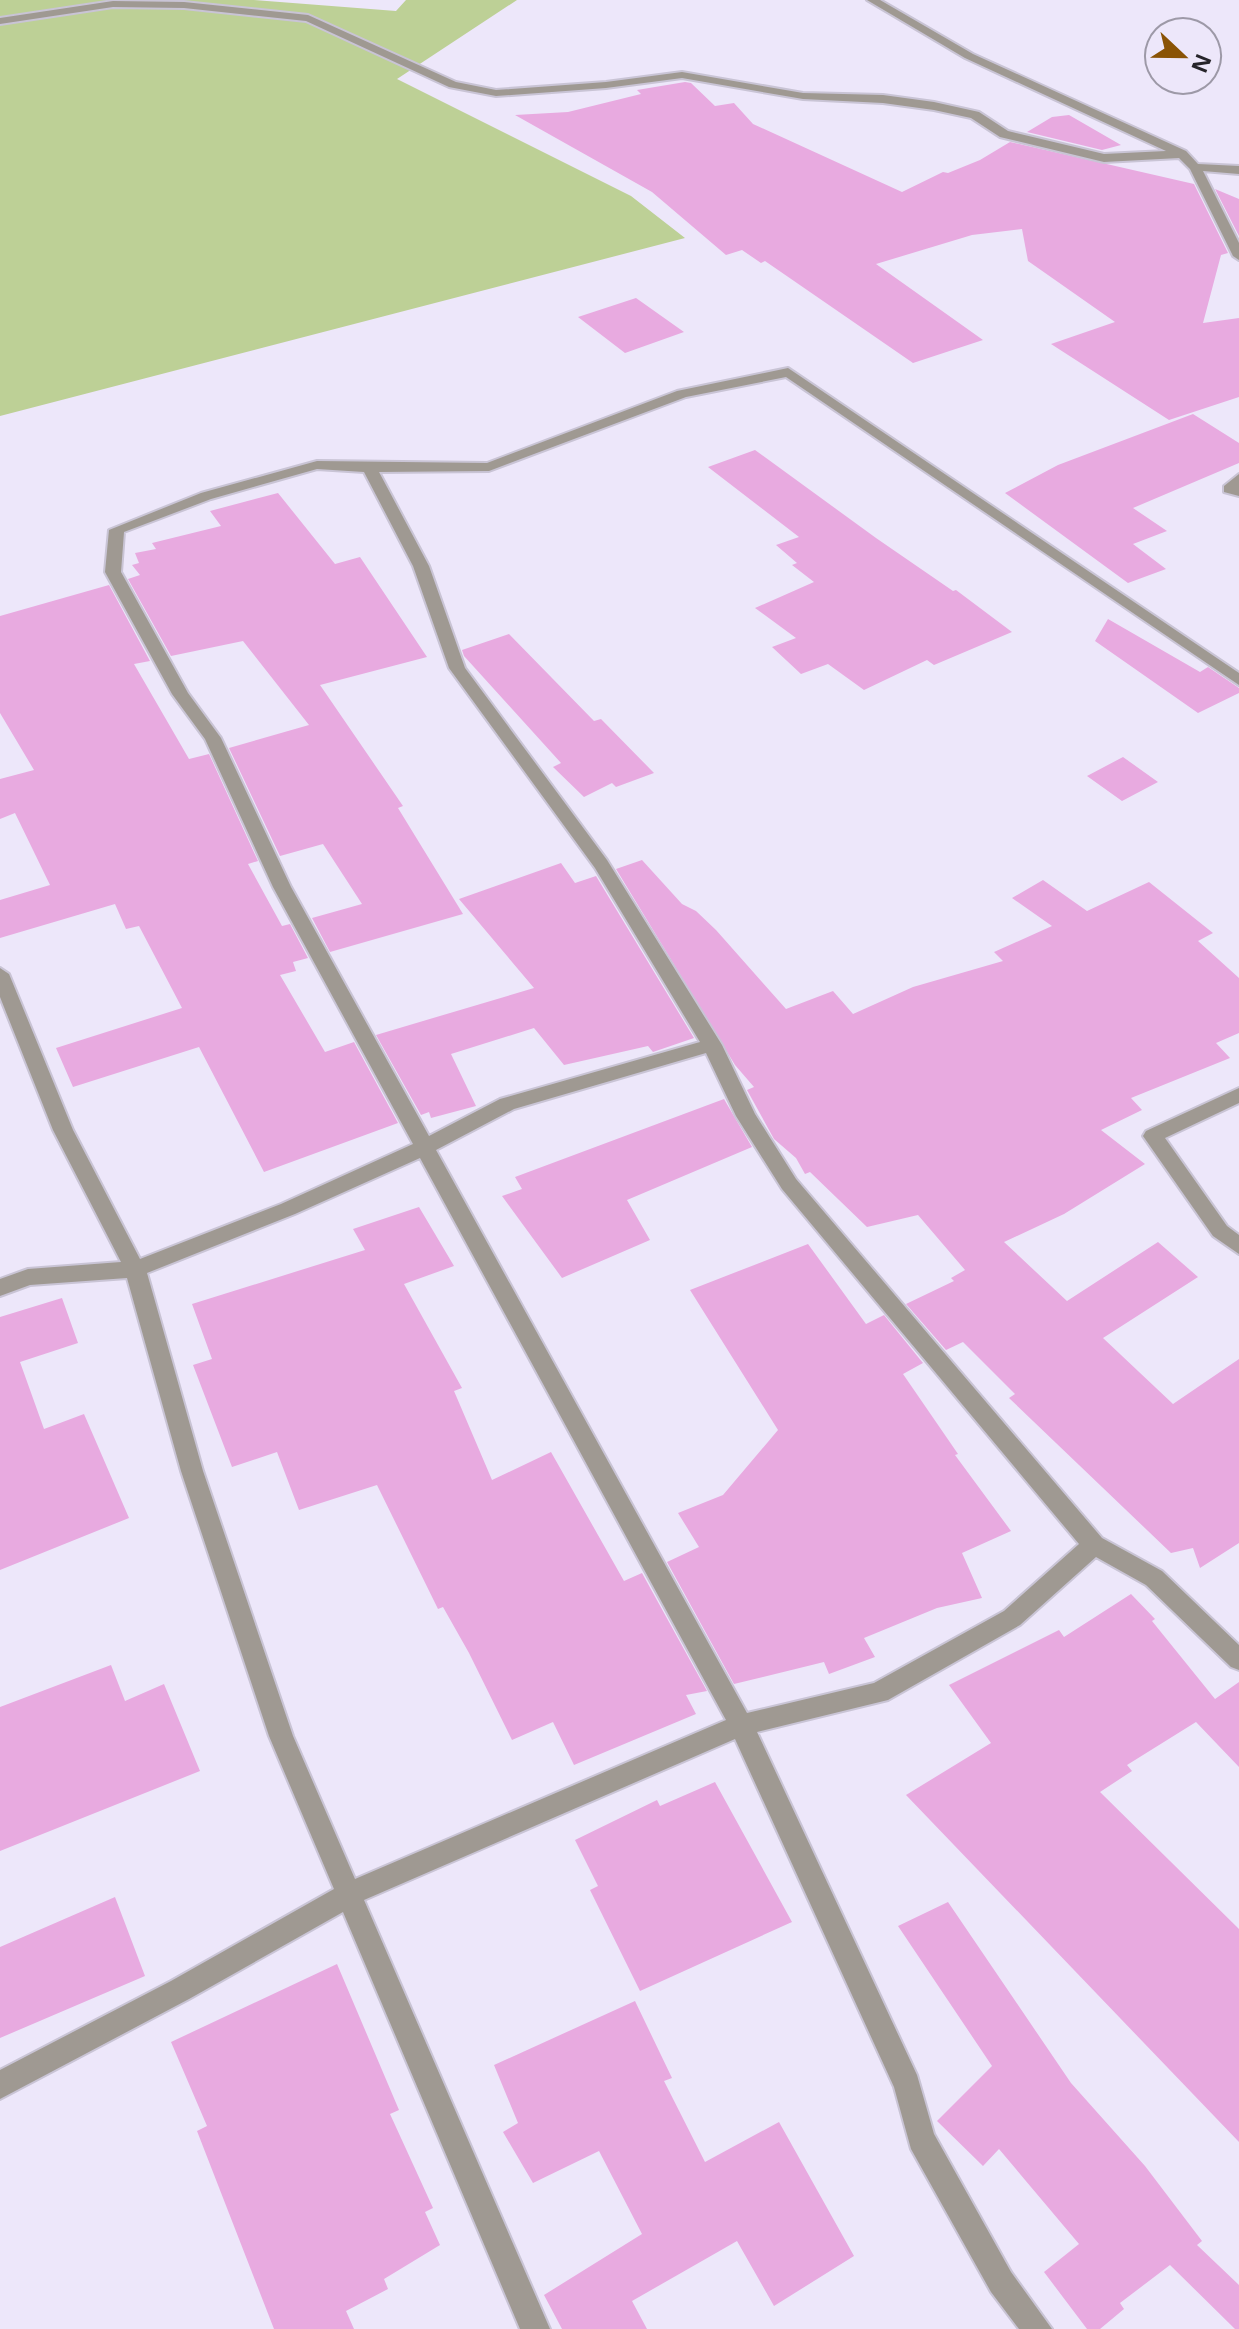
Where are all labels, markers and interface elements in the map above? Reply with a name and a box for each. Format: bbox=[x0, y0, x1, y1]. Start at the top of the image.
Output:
north arrow bbox=[1143, 16, 1223, 96]
text: N bbox=[1185, 50, 1220, 78]

